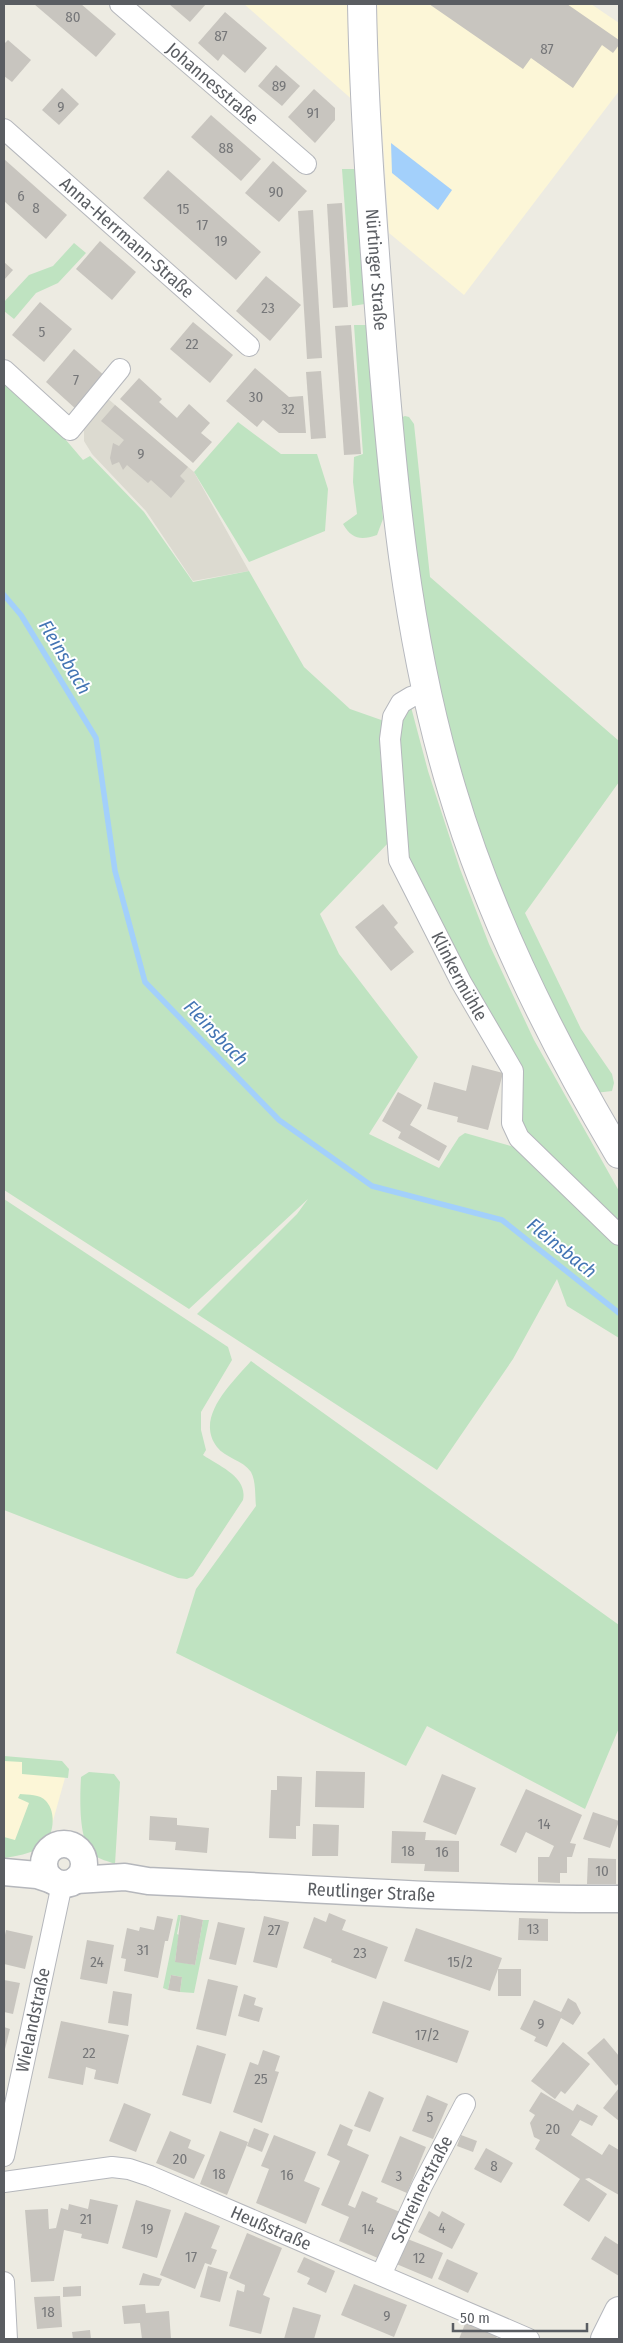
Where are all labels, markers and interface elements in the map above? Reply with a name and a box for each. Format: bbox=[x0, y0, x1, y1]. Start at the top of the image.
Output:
house number: 80 bbox=[65, 8, 81, 26]
house number: 87 bbox=[214, 27, 228, 45]
street label: Johannesstraße bbox=[162, 38, 263, 129]
house number: 87 bbox=[540, 40, 554, 58]
house number: 89 bbox=[272, 77, 286, 95]
house number: 9 bbox=[57, 98, 65, 116]
house number: 91 bbox=[307, 104, 319, 122]
house number: 88 bbox=[218, 139, 234, 157]
street label: Anna-Herrmann-Straße bbox=[55, 173, 198, 303]
house number: 90 bbox=[268, 183, 284, 201]
house number: 6 bbox=[17, 187, 25, 205]
house number: 8 bbox=[32, 199, 40, 217]
house number: 15 bbox=[177, 200, 189, 218]
street label: Nürtinger Straße bbox=[361, 208, 392, 331]
house number: 17 bbox=[196, 216, 208, 234]
house number: 19 bbox=[214, 232, 228, 250]
house number: 23 bbox=[261, 299, 275, 317]
house number: 5 bbox=[39, 323, 46, 341]
house number: 22 bbox=[185, 335, 199, 353]
house number: 7 bbox=[73, 371, 79, 389]
house number: 30 bbox=[249, 388, 263, 406]
house number: 32 bbox=[281, 400, 295, 418]
house number: 9 bbox=[137, 445, 145, 463]
water label: Fleinsbach bbox=[34, 616, 96, 698]
street label: Klinkermühle bbox=[426, 928, 492, 1025]
water label: Fleinsbach bbox=[179, 995, 253, 1071]
water label: Fleinsbach bbox=[523, 1213, 601, 1283]
house number: 14 bbox=[537, 1815, 551, 1833]
house number: 18 bbox=[401, 1842, 415, 1860]
house number: 16 bbox=[435, 1843, 449, 1861]
house number: 10 bbox=[595, 1862, 609, 1880]
street label: Reutlinger Straße bbox=[307, 1878, 436, 1906]
house number: 13 bbox=[527, 1920, 540, 1938]
house number: 27 bbox=[268, 1921, 280, 1939]
house number: 31 bbox=[137, 1941, 149, 1959]
house number: 23 bbox=[353, 1944, 367, 1962]
house number: 24 bbox=[90, 1953, 104, 1971]
house number: 15/2 bbox=[447, 1953, 473, 1971]
street label: Wielandstraße bbox=[11, 1966, 55, 2074]
house number: 9 bbox=[537, 2015, 545, 2033]
house number: 17/2 bbox=[415, 2026, 440, 2044]
house number: 22 bbox=[82, 2044, 96, 2062]
house number: 25 bbox=[254, 2070, 268, 2088]
house number: 5 bbox=[427, 2108, 434, 2126]
house number: 20 bbox=[546, 2120, 560, 2138]
street label: Schreinerstraße bbox=[386, 2132, 457, 2246]
house number: 20 bbox=[173, 2150, 187, 2168]
house number: 8 bbox=[490, 2157, 498, 2175]
house number: 18 bbox=[212, 2165, 226, 2183]
house number: 16 bbox=[280, 2166, 294, 2184]
house number: 3 bbox=[396, 2167, 403, 2185]
street label: Heußstraße bbox=[227, 2201, 315, 2255]
house number: 21 bbox=[80, 2210, 92, 2228]
house number: 4 bbox=[438, 2219, 446, 2237]
house number: 19 bbox=[140, 2220, 154, 2238]
house number: 14 bbox=[361, 2220, 375, 2238]
house number: 17 bbox=[185, 2248, 197, 2266]
house number: 12 bbox=[413, 2249, 426, 2267]
scale bar bbox=[453, 2300, 587, 2332]
house number: 18 bbox=[41, 2303, 55, 2321]
house number: 9 bbox=[383, 2307, 391, 2325]
text: 50 m bbox=[460, 2309, 490, 2327]

